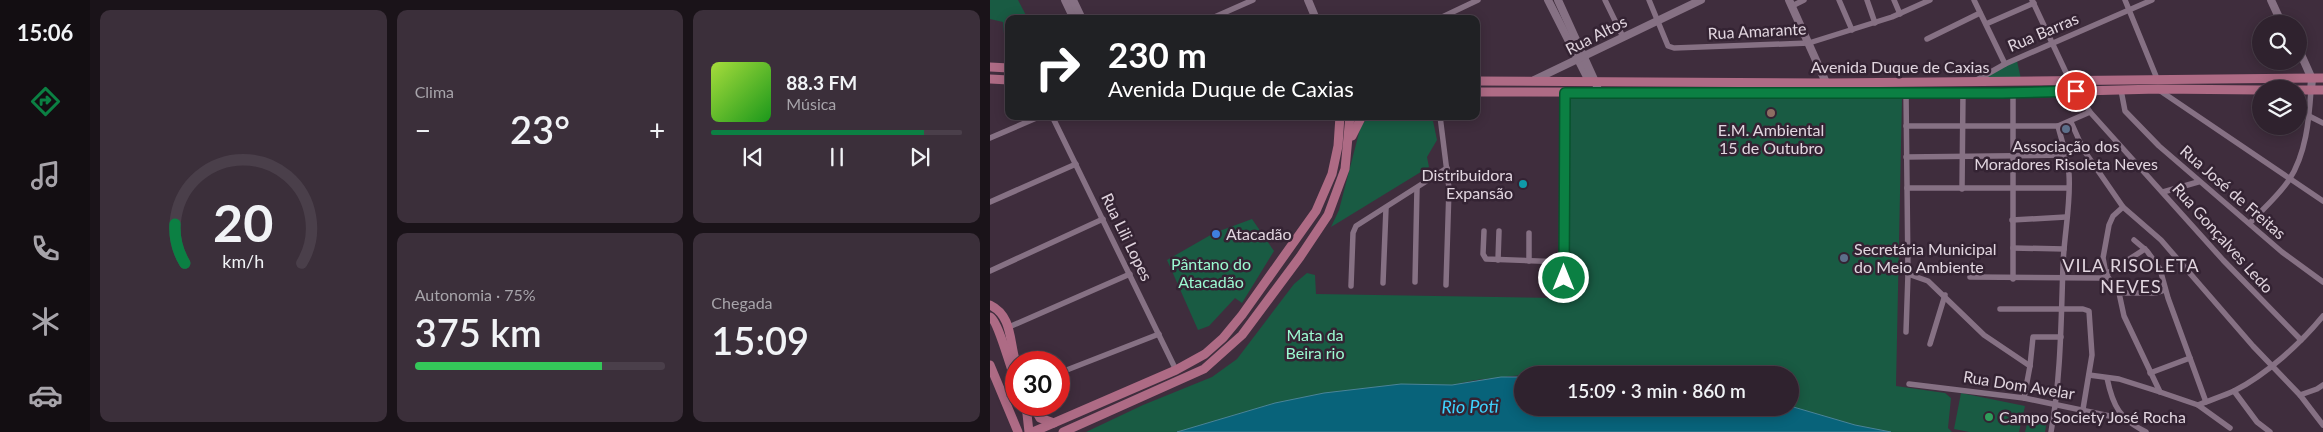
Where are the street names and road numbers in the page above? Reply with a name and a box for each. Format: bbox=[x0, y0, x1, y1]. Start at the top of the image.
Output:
street label: Rua Barras bbox=[2004, 8, 2081, 55]
street label: Rua Altos bbox=[1562, 11, 1630, 58]
street label: Rua Amarante bbox=[1707, 18, 1807, 43]
street label: Avenida Duque de Caxias bbox=[1811, 57, 1989, 76]
street label: Rua José de Freitas bbox=[2177, 141, 2290, 243]
street label: Rua Gonçalves Ledo bbox=[2169, 179, 2278, 297]
street label: Rua Lili Lopes bbox=[1098, 190, 1157, 284]
street label: Rua Dom Avelar bbox=[1962, 366, 2076, 403]

